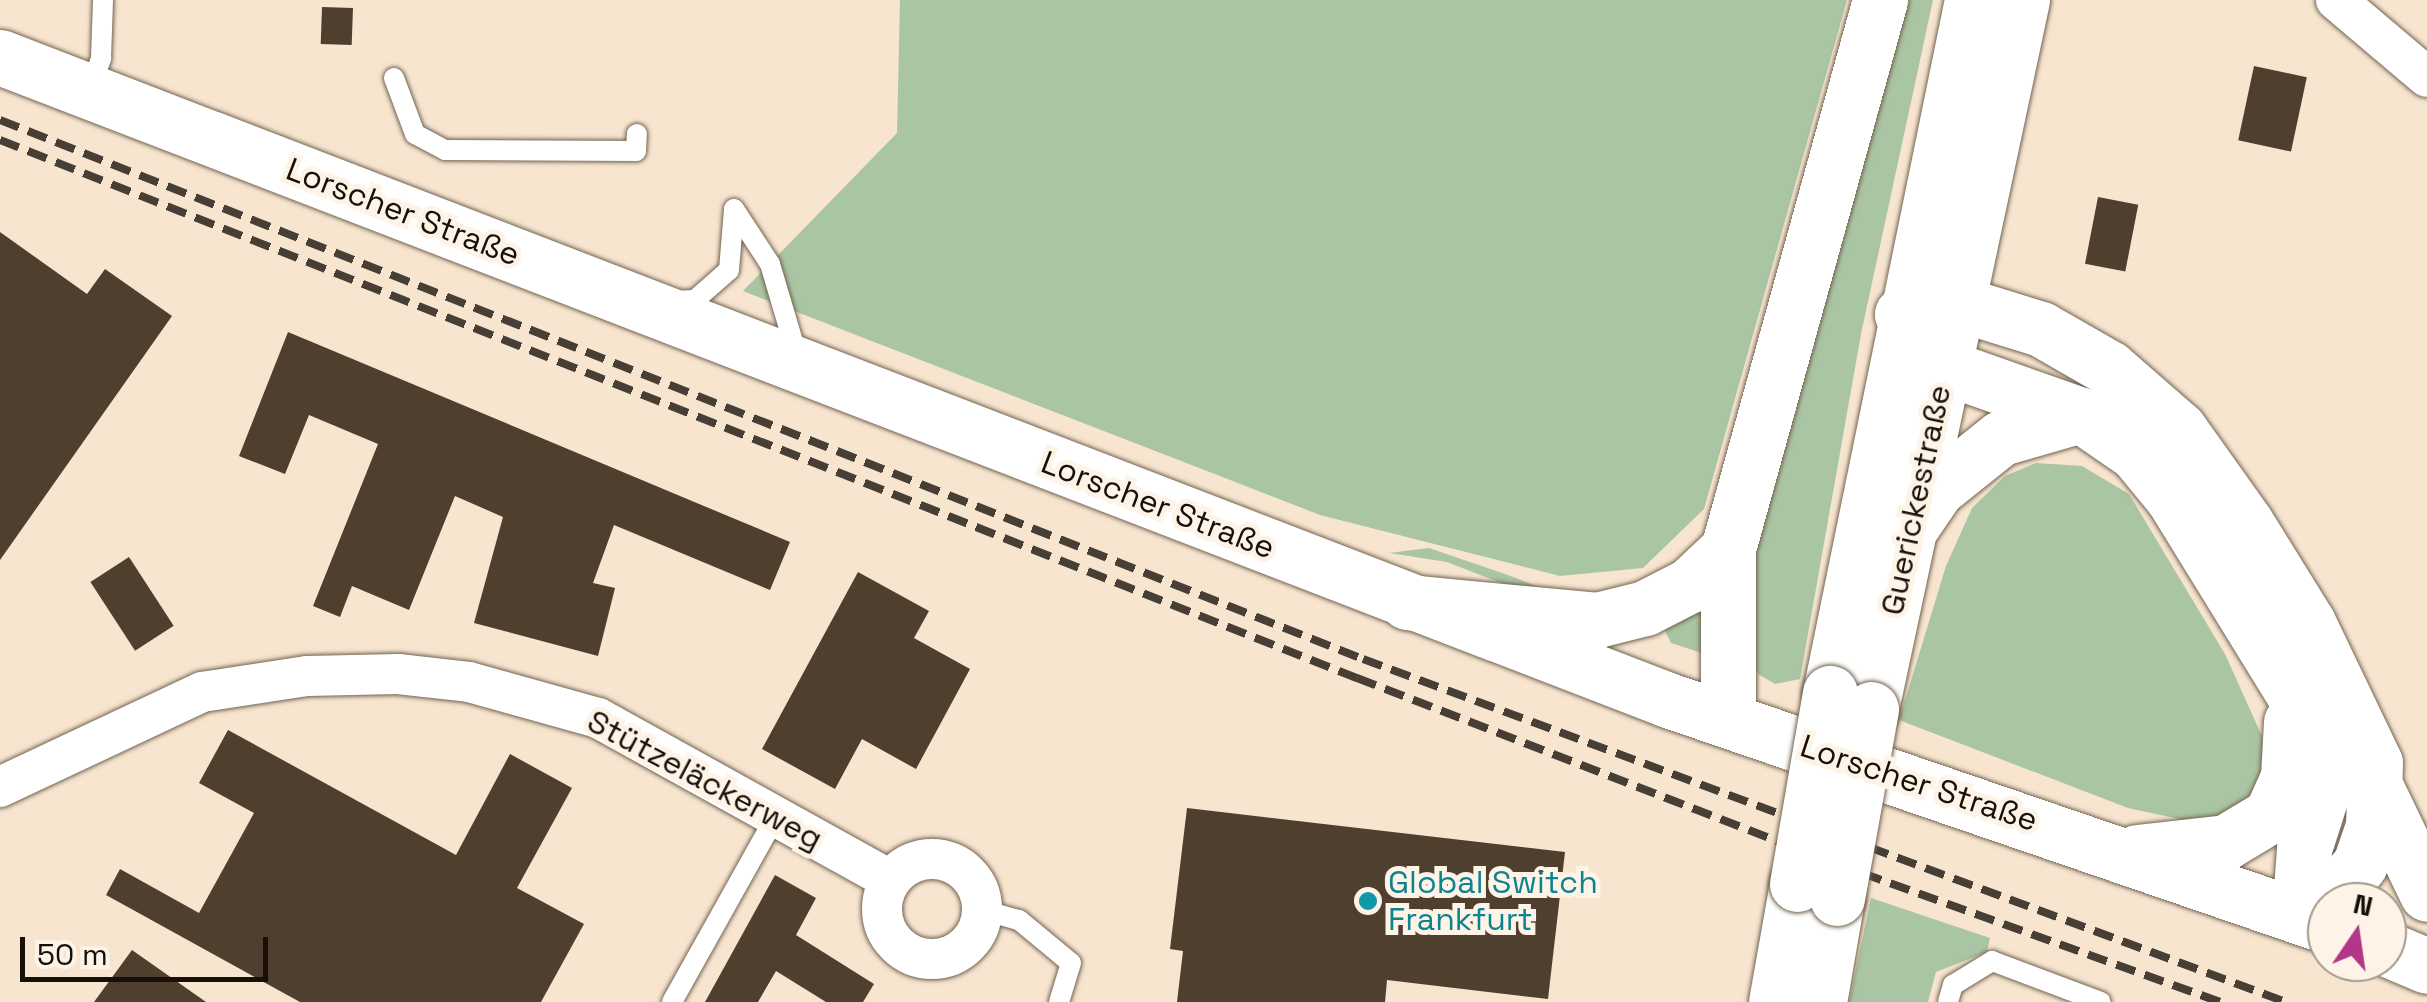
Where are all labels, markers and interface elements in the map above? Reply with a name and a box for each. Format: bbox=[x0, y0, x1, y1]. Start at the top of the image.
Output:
street label: Lorscher Straße bbox=[281, 150, 525, 274]
street label: Guerickestraße bbox=[1873, 381, 1959, 619]
street label: Lorscher Straße bbox=[1036, 443, 1280, 567]
street label: Stützeläckerweg bbox=[581, 702, 829, 858]
street label: Lorscher Straße bbox=[1796, 727, 2042, 839]
place label: Global Switch Frankfurt bbox=[1388, 864, 1598, 939]
north arrow bbox=[2307, 882, 2407, 982]
text: N bbox=[2350, 885, 2376, 924]
marker: Global Switch Frankfurt bbox=[1357, 890, 1379, 912]
scale bar bbox=[25, 917, 272, 979]
text: 50 m bbox=[37, 935, 108, 974]

